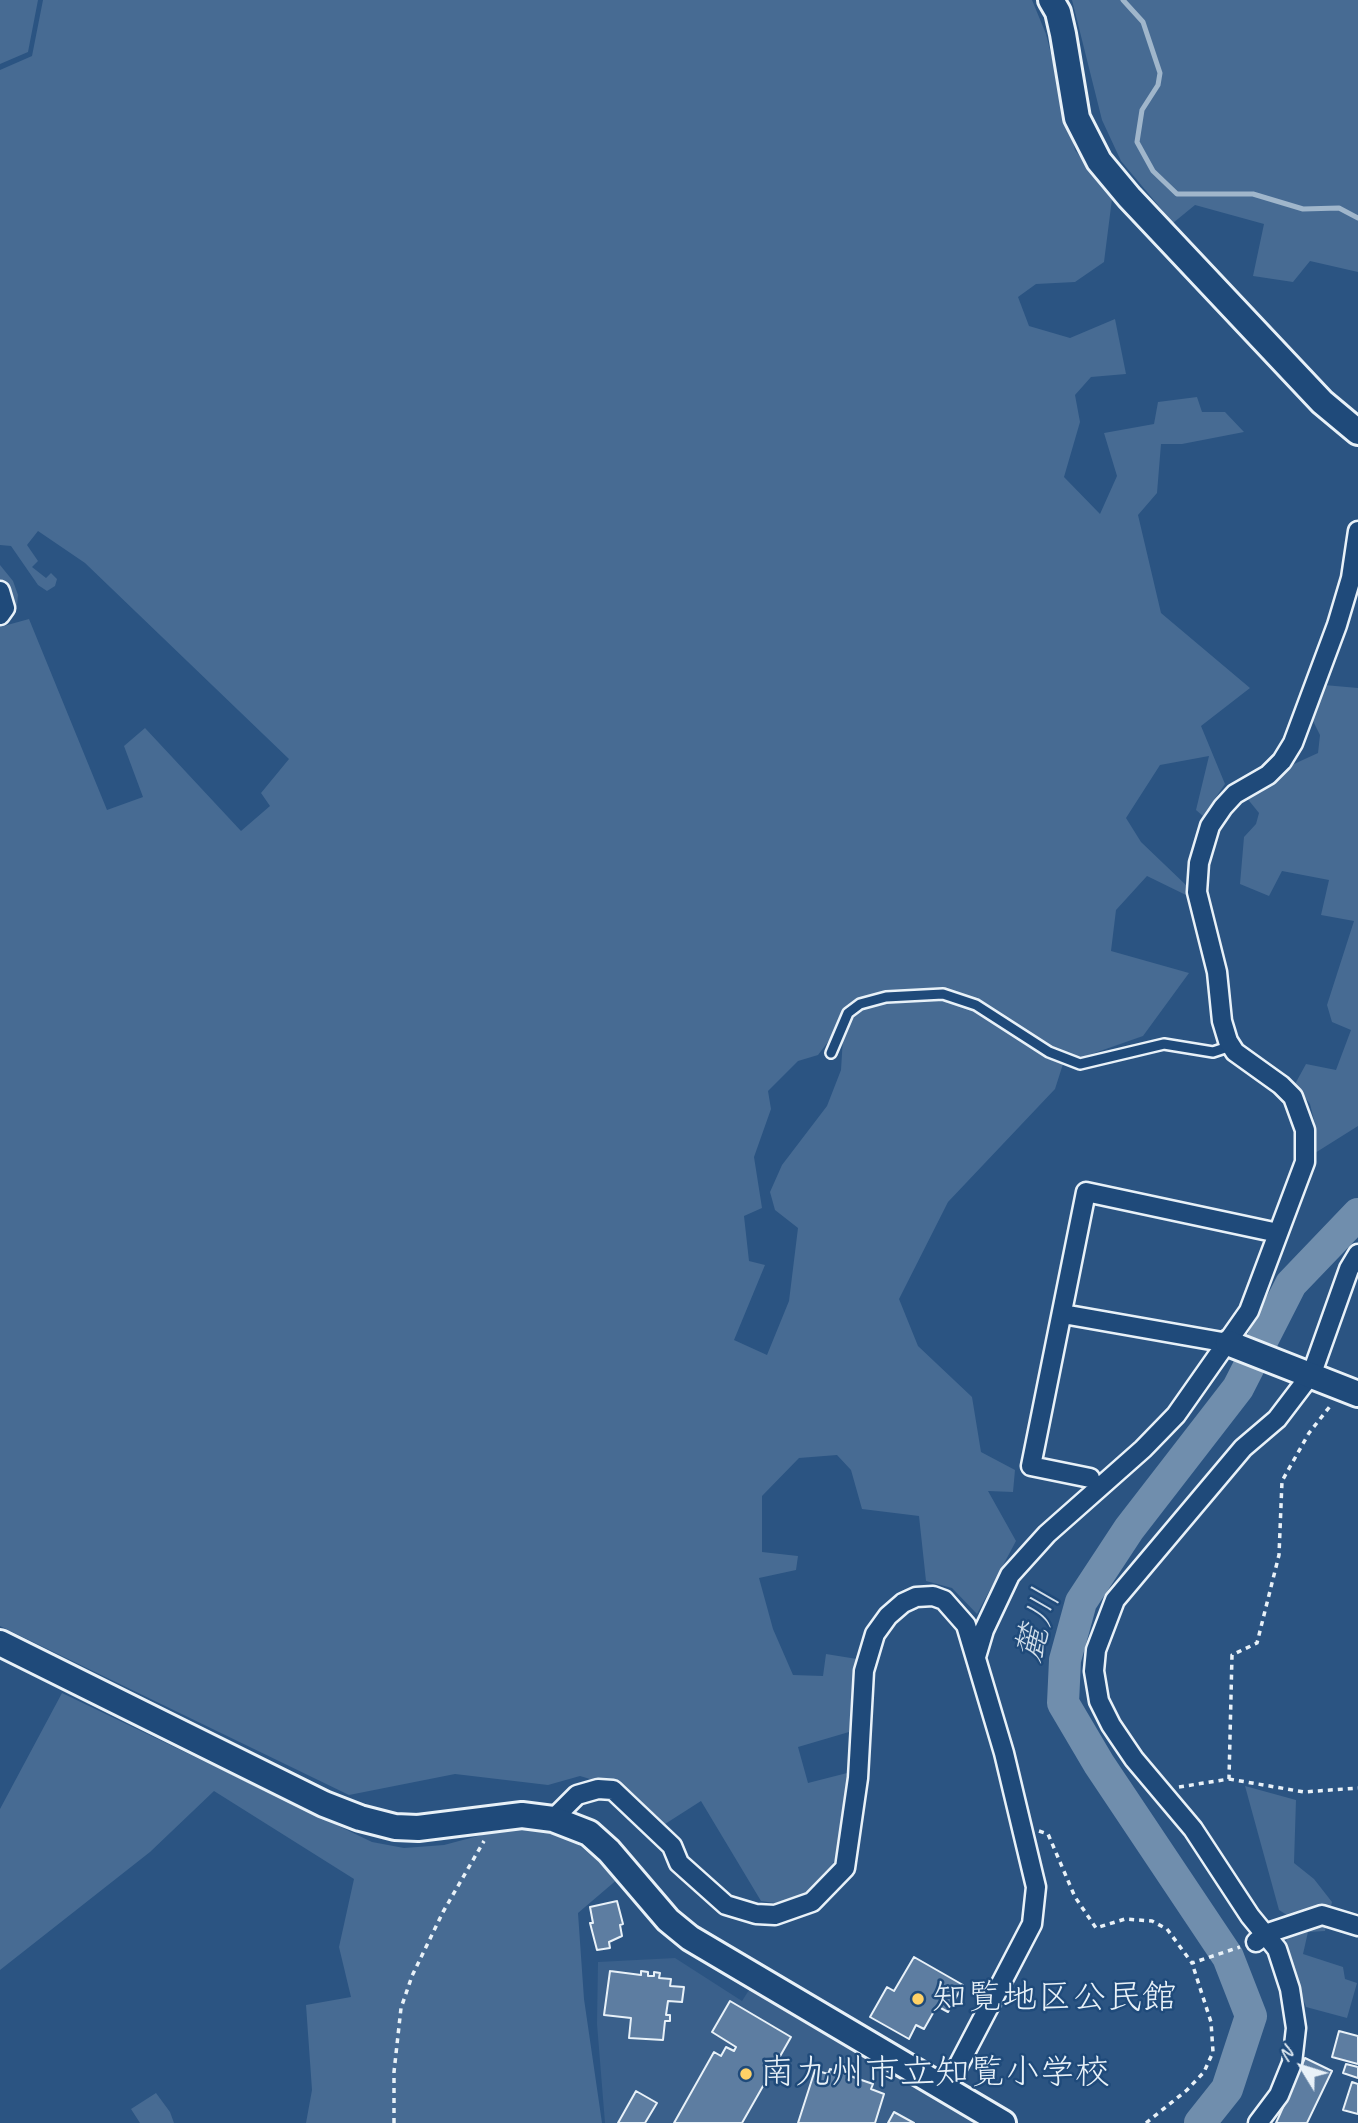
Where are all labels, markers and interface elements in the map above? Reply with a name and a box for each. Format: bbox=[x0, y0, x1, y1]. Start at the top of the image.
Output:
water label: 麓川 bbox=[1007, 1584, 1071, 1668]
place label: 知覧地区公民館 bbox=[932, 1978, 1177, 2020]
marker: 知覧地区公民館 bbox=[910, 1991, 926, 2007]
north arrow bbox=[1267, 2032, 1337, 2102]
text: N bbox=[1272, 2042, 1299, 2066]
place label: 南九州市立知覧小学校 bbox=[760, 2053, 1110, 2095]
marker: 南九州市立知覧小学校 bbox=[738, 2066, 754, 2082]

